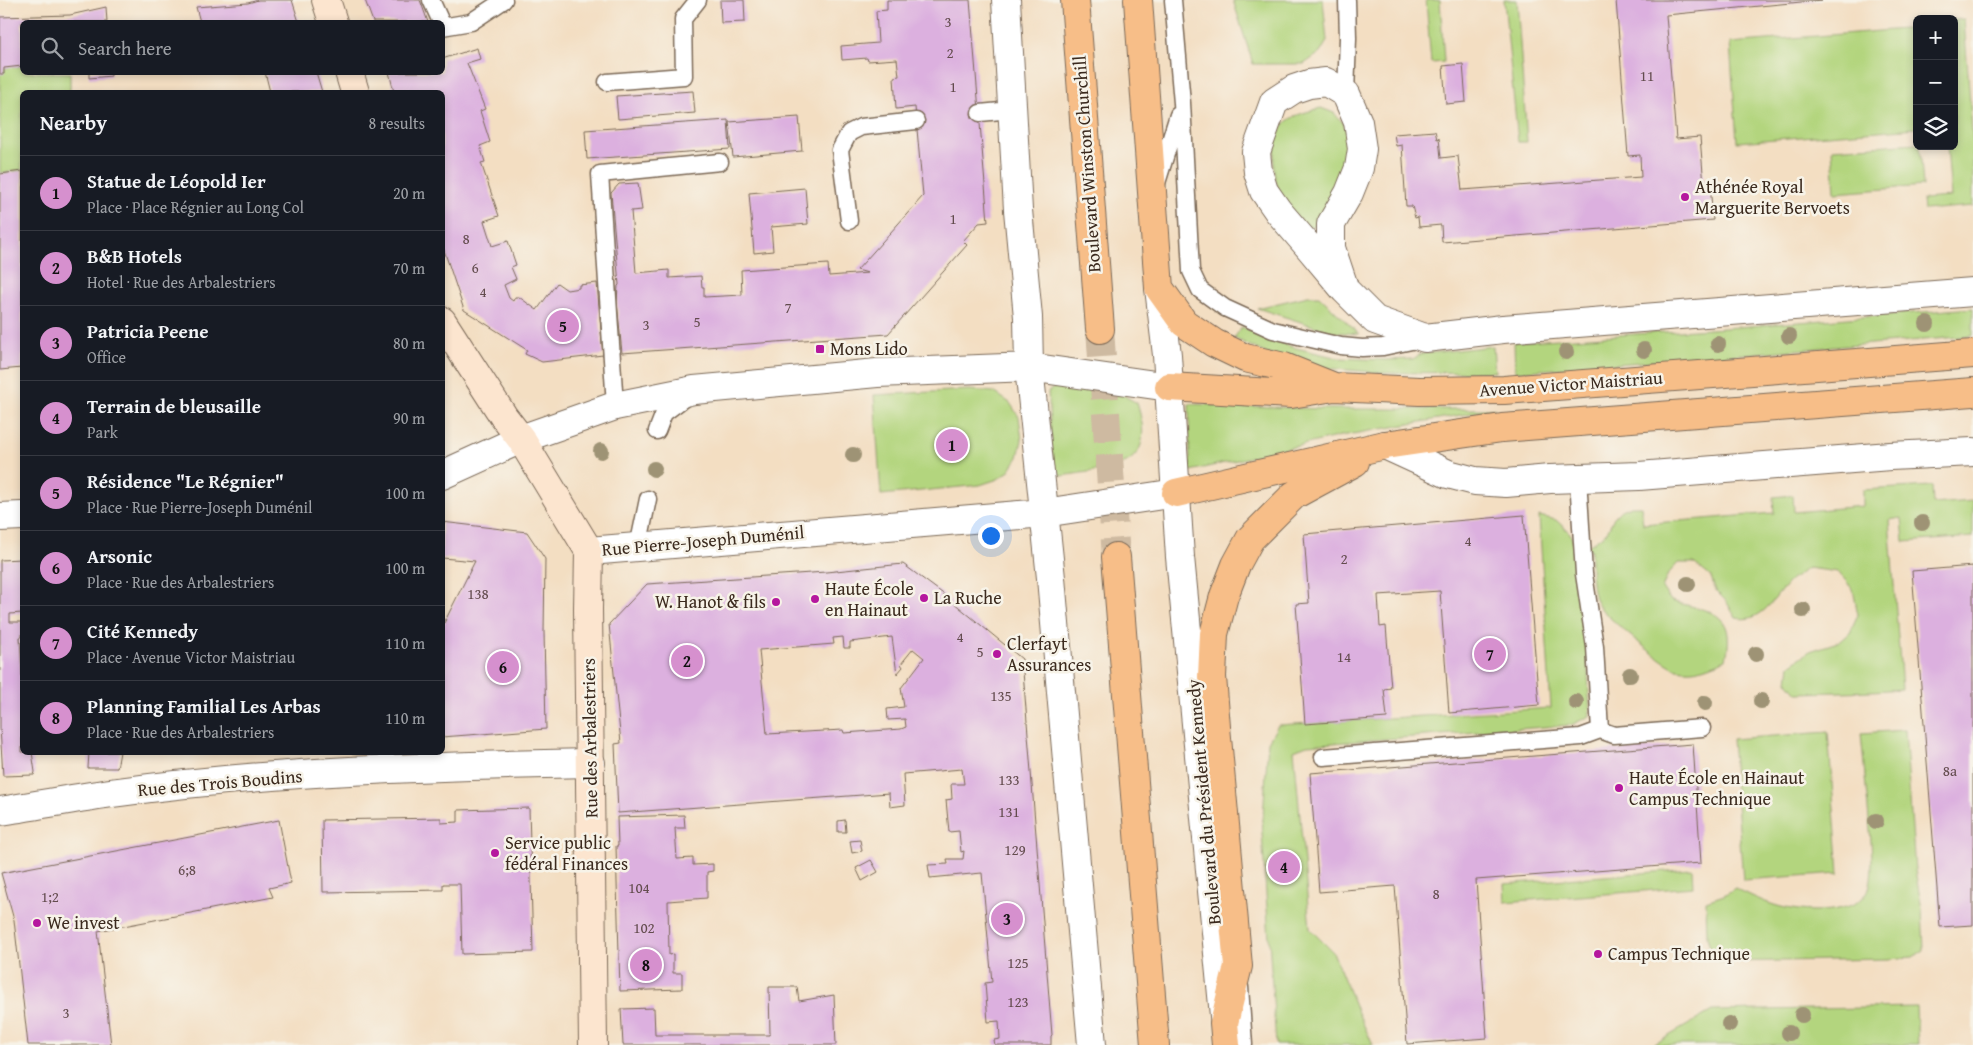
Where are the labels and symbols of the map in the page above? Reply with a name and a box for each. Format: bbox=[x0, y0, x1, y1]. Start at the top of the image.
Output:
house number: 3 bbox=[944, 11, 952, 32]
house number: 2 bbox=[946, 42, 954, 63]
street label: Boulevard Winston Churchill bbox=[1065, 55, 1108, 273]
house number: 11 bbox=[1640, 65, 1654, 86]
house number: 1 bbox=[949, 76, 957, 97]
place label: Athénée Royal Marguerite Bervoets bbox=[1695, 173, 1850, 221]
marker: Athénée Royal Marguerite Bervoets bbox=[1679, 191, 1691, 203]
house number: 1 bbox=[949, 208, 957, 229]
house number: 8 bbox=[462, 228, 470, 249]
house number: 6 bbox=[471, 257, 479, 278]
house number: 4 bbox=[479, 281, 487, 302]
house number: 7 bbox=[784, 297, 792, 318]
pin: 5 bbox=[547, 307, 579, 345]
house number: 5 bbox=[693, 311, 701, 332]
house number: 3 bbox=[642, 314, 650, 335]
place label: Mons Lido bbox=[830, 335, 908, 362]
marker: Mons Lido bbox=[814, 343, 826, 355]
street label: Avenue Victor Maistriau bbox=[1478, 364, 1664, 403]
pin: 1 bbox=[936, 426, 968, 464]
street label: Rue Pierre-Joseph Duménil bbox=[601, 518, 805, 563]
your location bbox=[978, 523, 1004, 549]
house number: 4 bbox=[1464, 530, 1472, 551]
house number: 2 bbox=[1340, 548, 1348, 569]
place label: Haute École en Hainaut bbox=[825, 575, 914, 623]
house number: 138 bbox=[467, 583, 489, 604]
place label: La Ruche bbox=[934, 584, 1002, 611]
place label: W. Hanot & fils bbox=[655, 588, 766, 615]
marker: La Ruche bbox=[918, 592, 930, 604]
marker: Haute École en Hainaut bbox=[809, 593, 821, 605]
marker: W. Hanot & fils bbox=[770, 596, 782, 608]
house number: 4 bbox=[956, 626, 964, 647]
place label: Clerfayt Assurances bbox=[1007, 630, 1091, 678]
pin: 7 bbox=[1474, 635, 1506, 673]
house number: 5 bbox=[976, 641, 984, 662]
pin: 2 bbox=[671, 642, 703, 680]
house number: 14 bbox=[1337, 646, 1351, 667]
pin: 6 bbox=[487, 648, 519, 686]
marker: Clerfayt Assurances bbox=[991, 648, 1003, 660]
street label: Rue des Arbalestriers bbox=[575, 658, 604, 818]
street label: Boulevard du Président Kennedy bbox=[1179, 678, 1228, 926]
house number: 135 bbox=[990, 685, 1012, 706]
house number: 8a bbox=[1943, 760, 1957, 781]
street label: Rue des Trois Boudins bbox=[136, 762, 303, 803]
place label: Haute École en Hainaut Campus Technique bbox=[1629, 764, 1805, 812]
house number: 133 bbox=[998, 769, 1020, 790]
marker: Haute École en Hainaut Campus Technique bbox=[1613, 782, 1625, 794]
house number: 131 bbox=[998, 801, 1020, 822]
place label: Service public fédéral Finances bbox=[505, 829, 628, 877]
house number: 129 bbox=[1004, 839, 1026, 860]
marker: Service public fédéral Finances bbox=[489, 847, 501, 859]
pin: 4 bbox=[1268, 848, 1300, 886]
house number: 6;8 bbox=[178, 859, 196, 880]
house number: 104 bbox=[628, 877, 650, 898]
house number: 8 bbox=[1432, 883, 1440, 904]
house number: 1;2 bbox=[41, 886, 59, 907]
pin: 3 bbox=[991, 900, 1023, 938]
place label: We invest bbox=[47, 909, 120, 936]
marker: We invest bbox=[31, 917, 43, 929]
house number: 102 bbox=[633, 917, 655, 938]
place label: Campus Technique bbox=[1608, 940, 1750, 967]
pin: 8 bbox=[630, 946, 662, 984]
marker: Campus Technique bbox=[1592, 948, 1604, 960]
house number: 125 bbox=[1007, 952, 1029, 973]
house number: 123 bbox=[1007, 991, 1029, 1012]
house number: 3 bbox=[62, 1002, 70, 1023]

